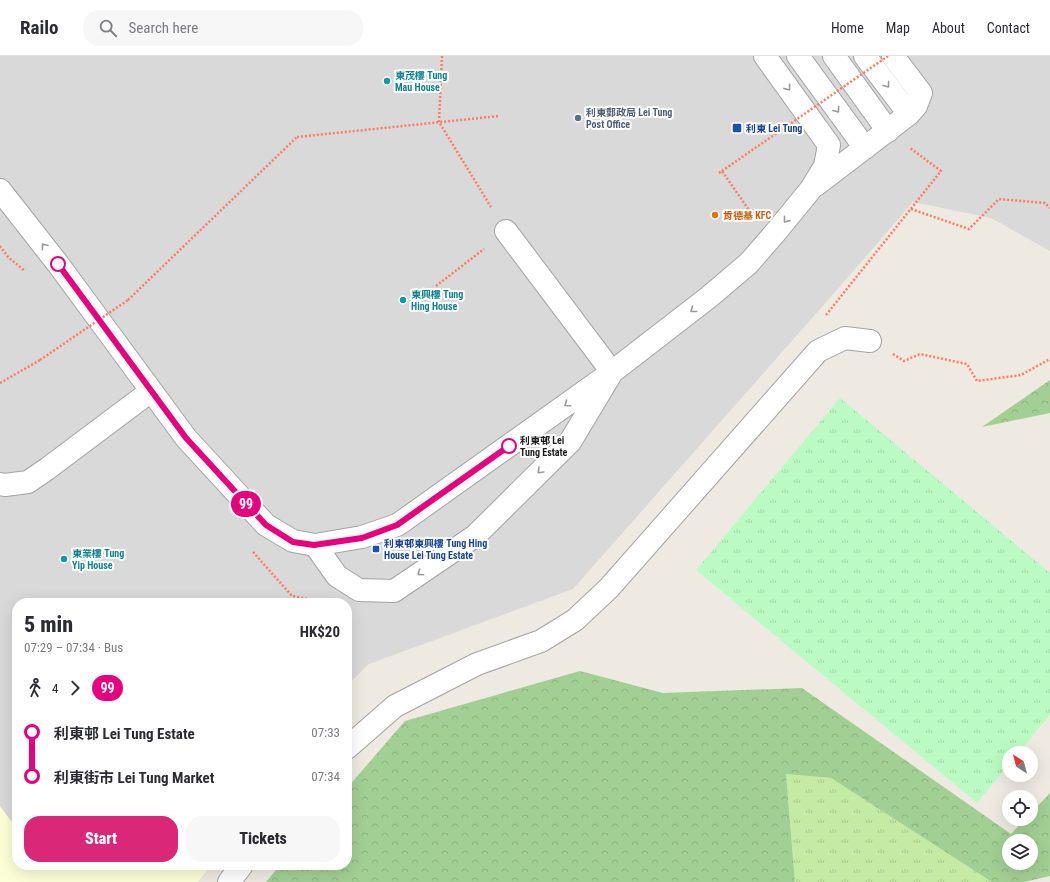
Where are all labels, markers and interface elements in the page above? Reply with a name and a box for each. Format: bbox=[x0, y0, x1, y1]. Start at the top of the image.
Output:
search box bbox=[83, 10, 363, 46]
text: Railo bbox=[20, 16, 59, 39]
icon: search bbox=[97, 17, 119, 39]
text: Search here bbox=[129, 19, 198, 37]
text: Home bbox=[831, 20, 864, 36]
text: Map bbox=[886, 20, 910, 36]
text: About bbox=[932, 20, 965, 36]
text: Contact bbox=[987, 20, 1030, 36]
place label: 東茂樓 Tung Mau House bbox=[395, 70, 447, 93]
marker: 東茂樓 Tung Mau House bbox=[382, 76, 392, 86]
one-way arrow bbox=[882, 81, 889, 88]
one-way arrow bbox=[783, 83, 790, 90]
one-way arrow bbox=[832, 106, 840, 113]
place label: 利東郵政局 Lei Tung Post Office bbox=[585, 107, 672, 130]
marker: 利東郵政局 Lei Tung Post Office bbox=[573, 113, 583, 123]
marker: 利東 Lei Tung bbox=[731, 122, 743, 134]
place label: 利東 Lei Tung bbox=[745, 123, 802, 134]
marker: 肯德基 KFC bbox=[710, 210, 720, 220]
place label: 肯德基 KFC bbox=[723, 210, 772, 221]
one-way arrow bbox=[784, 215, 791, 222]
one-way arrow bbox=[42, 244, 49, 251]
unlabelled marker bbox=[50, 256, 66, 272]
place label: 東興樓 Tung Hing House bbox=[411, 289, 463, 312]
marker: 東興樓 Tung Hing House bbox=[398, 295, 408, 305]
one-way arrow bbox=[691, 305, 698, 312]
one-way arrow bbox=[564, 399, 571, 407]
place label: 利東邨 Lei Tung Estate bbox=[519, 435, 568, 458]
marker: 利東邨 Lei Tung Estate bbox=[501, 438, 517, 454]
one-way arrow bbox=[538, 466, 545, 474]
line badge: 99 bbox=[228, 491, 264, 517]
text: 99 bbox=[239, 496, 253, 512]
place label: 利東邨東興樓 Tung Hing House Lei Tung Estate bbox=[383, 538, 487, 561]
marker: 利東邨東興樓 Tung Hing House Lei Tung Estate bbox=[371, 544, 381, 554]
place label: 東業樓 Tung Yip House bbox=[72, 548, 124, 571]
marker: 東業樓 Tung Yip House bbox=[59, 554, 69, 564]
one-way arrow bbox=[418, 568, 425, 575]
text: 5 min bbox=[24, 612, 73, 637]
text: HK$20 bbox=[300, 623, 340, 641]
text: 07:29 – 07:34 · Bus bbox=[24, 640, 123, 655]
icon: walk bbox=[24, 677, 46, 699]
icon: forward bbox=[64, 677, 86, 699]
text: 99 bbox=[100, 680, 115, 696]
text: 4 bbox=[52, 681, 58, 696]
text: 利東邨 Lei Tung Estate bbox=[54, 725, 195, 743]
text: 07:33 bbox=[311, 725, 340, 740]
north arrow bbox=[1002, 746, 1038, 782]
map controls bbox=[1002, 746, 1038, 870]
text: 利東街市 Lei Tung Market bbox=[54, 769, 214, 787]
text: 07:34 bbox=[311, 769, 340, 784]
button: locate bbox=[1002, 790, 1038, 826]
button: Start bbox=[24, 816, 178, 862]
button: Tickets bbox=[186, 816, 340, 862]
button: layers bbox=[1002, 834, 1038, 870]

